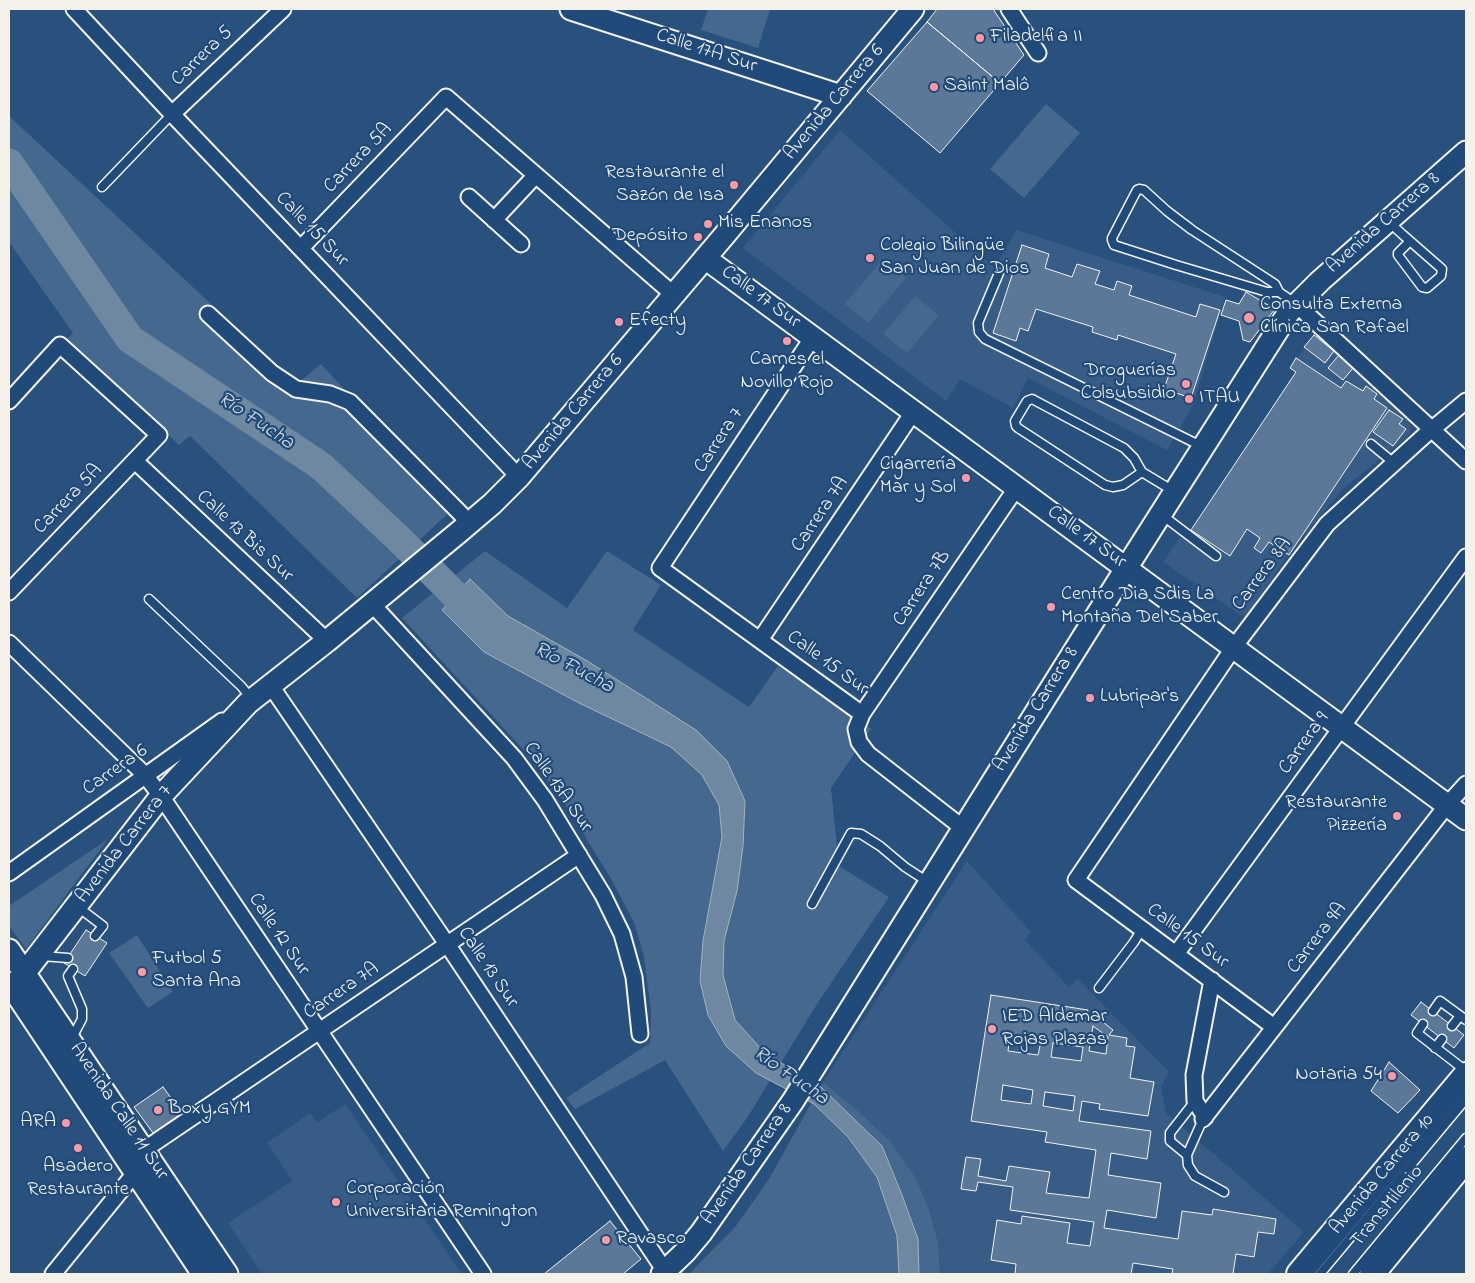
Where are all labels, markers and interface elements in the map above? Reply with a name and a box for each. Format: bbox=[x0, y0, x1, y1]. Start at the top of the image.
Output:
street label: Carrera 5 bbox=[167, 22, 239, 92]
street label: Calle 17A Sur bbox=[652, 24, 760, 80]
place label: Filadelfia II bbox=[990, 26, 1082, 50]
marker: Filadelfia II bbox=[974, 32, 986, 44]
street label: Avenida Carrera 6 bbox=[780, 40, 890, 166]
place label: Saint Malô bbox=[944, 75, 1030, 99]
marker: Saint Malô bbox=[928, 81, 940, 93]
street label: Carrera 5A bbox=[319, 119, 399, 199]
place label: Restaurante el Sazón de Isa bbox=[605, 162, 724, 209]
street label: Avenida Carrera 8 bbox=[1322, 168, 1446, 280]
marker: Restaurante el Sazón de Isa bbox=[728, 179, 740, 191]
street label: Calle 15 Sur bbox=[269, 187, 353, 273]
place label: Mis Enanos bbox=[718, 212, 812, 236]
marker: Mis Enanos bbox=[702, 218, 714, 230]
place label: Depósito bbox=[612, 225, 688, 249]
marker: Depósito bbox=[692, 231, 704, 243]
place label: Colegio Bilingüe San Juan de Dios bbox=[880, 235, 1029, 282]
marker: Colegio Bilingüe San Juan de Dios bbox=[864, 252, 876, 264]
street label: Calle 17 Sur bbox=[716, 261, 804, 335]
place label: Consulta Externa Clínica San Rafael bbox=[1260, 294, 1409, 341]
place label: Efecty bbox=[629, 310, 686, 334]
marker: Consulta Externa Clínica San Rafael bbox=[1242, 311, 1256, 325]
marker: Efecty bbox=[613, 316, 625, 328]
marker: Carnes el Novillo Rojo bbox=[781, 335, 793, 347]
place label: Carnes el Novillo Rojo bbox=[741, 349, 833, 396]
street label: Avenida Carrera 6 bbox=[519, 350, 629, 476]
place label: Droguerías Colsubsidio bbox=[1081, 360, 1176, 407]
marker: Droguerías Colsubsidio bbox=[1180, 378, 1192, 390]
water label: Río Fucha bbox=[212, 387, 298, 457]
place label: ITAU bbox=[1199, 387, 1240, 411]
marker: ITAU bbox=[1183, 393, 1195, 405]
street label: Carrera 7 bbox=[690, 404, 750, 478]
place label: Cigarrería Mar y Sol bbox=[880, 454, 956, 501]
street label: Carrera 5A bbox=[29, 460, 109, 540]
marker: Cigarrería Mar y Sol bbox=[960, 472, 972, 484]
street label: Carrera 7A bbox=[787, 473, 855, 557]
street label: Calle 13 Bis Sur bbox=[190, 486, 298, 588]
street label: Calle 17 Sur bbox=[1042, 501, 1130, 575]
street label: Carrera 8A bbox=[1228, 534, 1298, 616]
street label: Carrera 7B bbox=[889, 546, 957, 632]
place label: Centro Dia Sdis La Montaña Del Saber bbox=[1061, 584, 1218, 631]
marker: Centro Dia Sdis La Montaña Del Saber bbox=[1045, 601, 1057, 613]
street label: Calle 15 Sur bbox=[781, 626, 873, 702]
water label: Río Fucha bbox=[529, 638, 617, 700]
street label: Avenida Carrera 8 bbox=[989, 643, 1085, 777]
place label: Lubripar's bbox=[1100, 686, 1179, 710]
marker: Lubripar's bbox=[1084, 692, 1096, 704]
street label: Carrera 9 bbox=[1274, 708, 1336, 780]
street label: Calle 13A Sur bbox=[517, 738, 597, 838]
street label: Carrera 6 bbox=[79, 740, 153, 802]
street label: Avenida Carrera 7 bbox=[71, 781, 179, 909]
place label: Restaurante Pizzería bbox=[1285, 792, 1387, 839]
marker: Restaurante Pizzería bbox=[1391, 810, 1403, 822]
street label: Calle 12 Sur bbox=[242, 889, 314, 981]
street label: Calle 15 Sur bbox=[1141, 899, 1233, 975]
street label: Carrera 9A bbox=[1283, 899, 1353, 979]
street label: Calle 13 Sur bbox=[451, 923, 523, 1013]
place label: Futbol 5 Santa Ana bbox=[152, 948, 241, 995]
street label: Carrera 7A bbox=[300, 958, 384, 1026]
marker: Futbol 5 Santa Ana bbox=[136, 966, 148, 978]
place label: IED Aldemar Rojas Plazas bbox=[1002, 1006, 1107, 1053]
marker: IED Aldemar Rojas Plazas bbox=[986, 1023, 998, 1035]
street label: Avenida Calle 11 Sur bbox=[63, 1039, 173, 1185]
water label: Río Fucha bbox=[747, 1042, 833, 1112]
place label: Notaria 54 bbox=[1295, 1064, 1382, 1088]
marker: Notaria 54 bbox=[1386, 1070, 1398, 1082]
place label: Boxy GYM bbox=[168, 1098, 251, 1122]
street label: Avenida Carrera 8 bbox=[697, 1100, 799, 1230]
marker: Boxy GYM bbox=[152, 1104, 164, 1116]
street label: Avenida Carrera 10 bbox=[1326, 1110, 1440, 1240]
place label: ARA bbox=[20, 1111, 56, 1135]
marker: ARA bbox=[60, 1117, 72, 1129]
marker: Asadero Restaurante bbox=[72, 1142, 84, 1154]
place label: Asadero Restaurante bbox=[27, 1156, 129, 1203]
street label: TransMilenio bbox=[1347, 1161, 1429, 1253]
place label: Corporación Universitaria Remington bbox=[346, 1178, 537, 1225]
marker: Corporación Universitaria Remington bbox=[330, 1196, 342, 1208]
place label: Ravasco bbox=[616, 1228, 686, 1252]
marker: Ravasco bbox=[600, 1234, 612, 1246]

